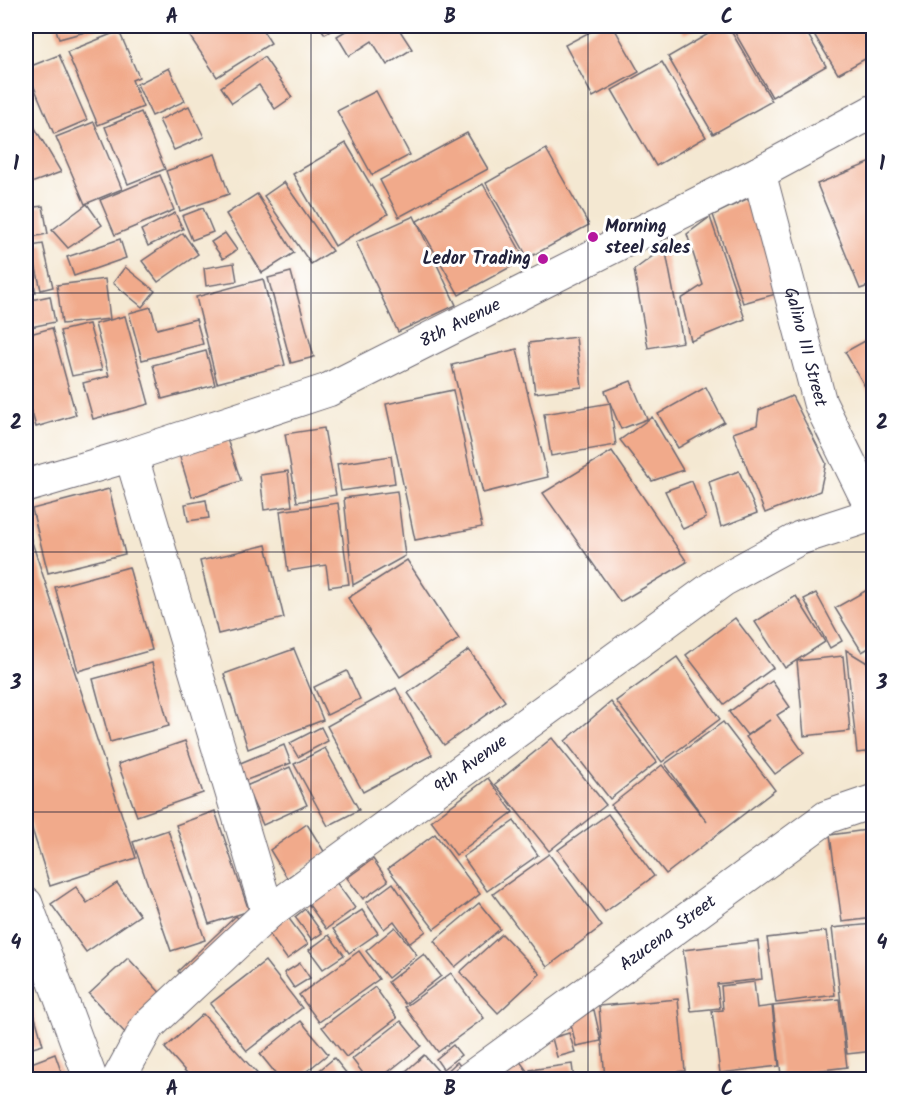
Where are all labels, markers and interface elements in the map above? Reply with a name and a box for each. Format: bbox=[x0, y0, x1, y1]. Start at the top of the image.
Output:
text: A bbox=[166, 2, 178, 34]
text: B bbox=[444, 2, 456, 34]
text: C bbox=[721, 2, 733, 34]
text: 1 bbox=[13, 149, 19, 181]
text: 1 bbox=[879, 149, 885, 181]
place label: Morning steel sales bbox=[605, 213, 691, 263]
marker: Morning steel sales bbox=[586, 230, 600, 244]
place label: Ledor Trading bbox=[423, 245, 531, 274]
marker: Ledor Trading bbox=[536, 252, 550, 266]
street label: Galino III Street bbox=[775, 284, 835, 411]
street label: 8th Avenue bbox=[415, 291, 506, 356]
text: 2 bbox=[10, 408, 22, 440]
text: 2 bbox=[876, 408, 888, 440]
text: 3 bbox=[10, 668, 22, 700]
text: 3 bbox=[876, 668, 888, 700]
street label: 9th Avenue bbox=[428, 728, 514, 802]
street label: Azucena Street bbox=[613, 887, 724, 979]
text: 4 bbox=[11, 928, 22, 960]
text: 4 bbox=[877, 928, 888, 960]
text: A bbox=[166, 1074, 178, 1105]
text: B bbox=[444, 1074, 456, 1105]
text: C bbox=[721, 1074, 733, 1105]

